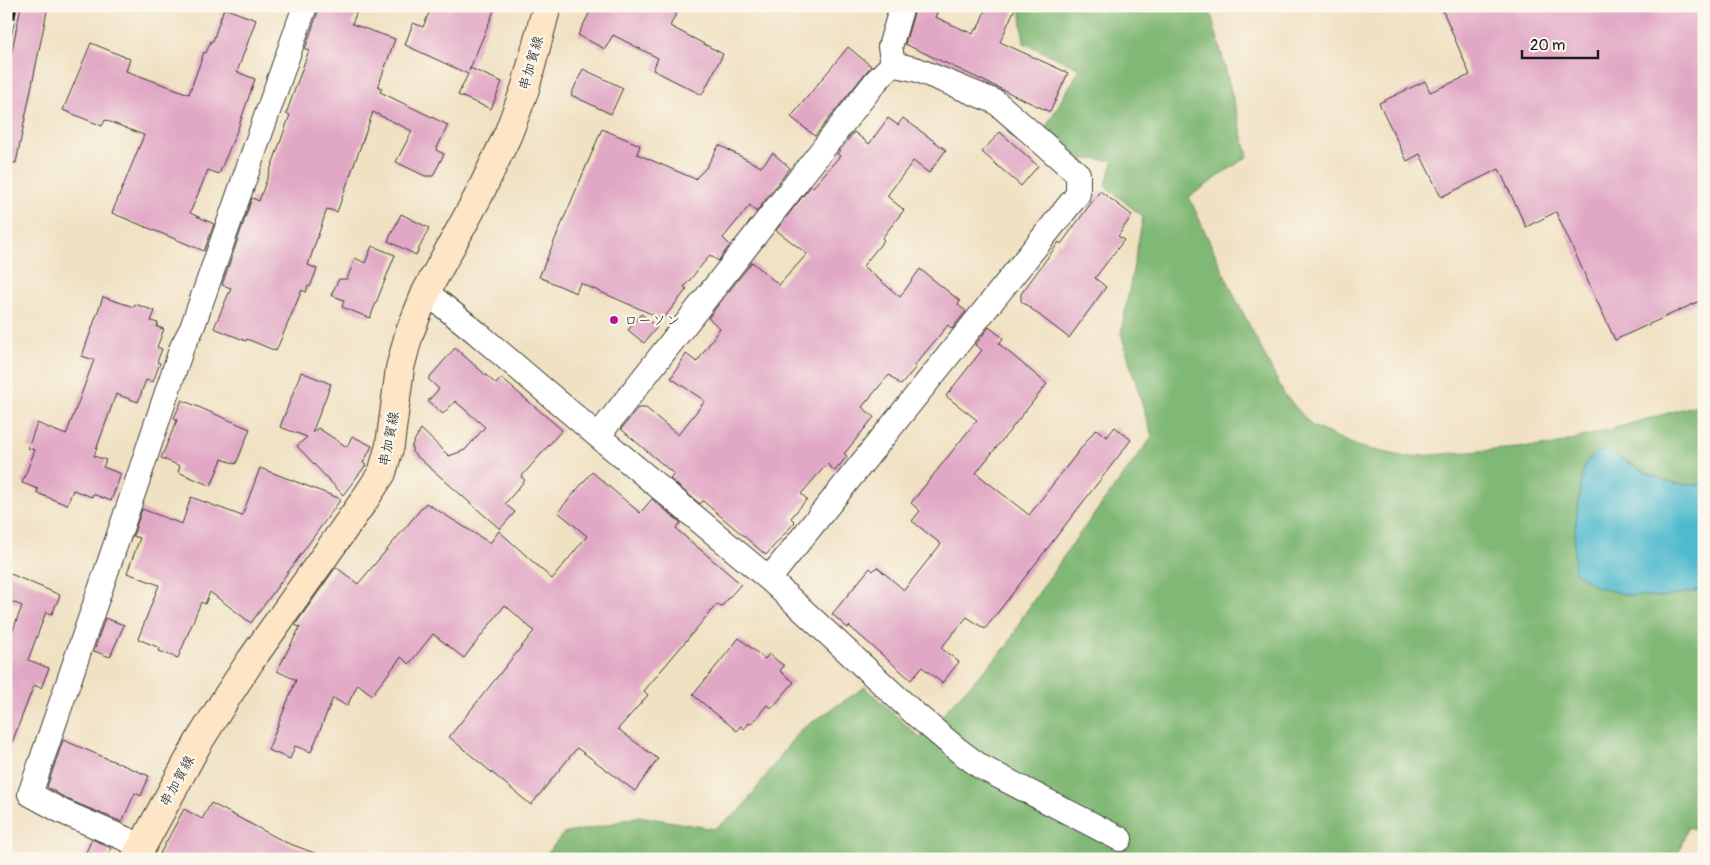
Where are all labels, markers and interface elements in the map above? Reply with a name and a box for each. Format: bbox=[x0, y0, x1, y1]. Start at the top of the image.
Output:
scale bar bbox=[1522, 28, 1599, 60]
street label: 串加賀線 bbox=[515, 34, 547, 92]
text: 20 m bbox=[1530, 36, 1565, 55]
place label: ローソン bbox=[624, 312, 680, 329]
marker: ローソン bbox=[608, 314, 620, 326]
street label: 串加賀線 bbox=[375, 410, 403, 468]
street label: 串加賀線 bbox=[156, 752, 198, 810]

